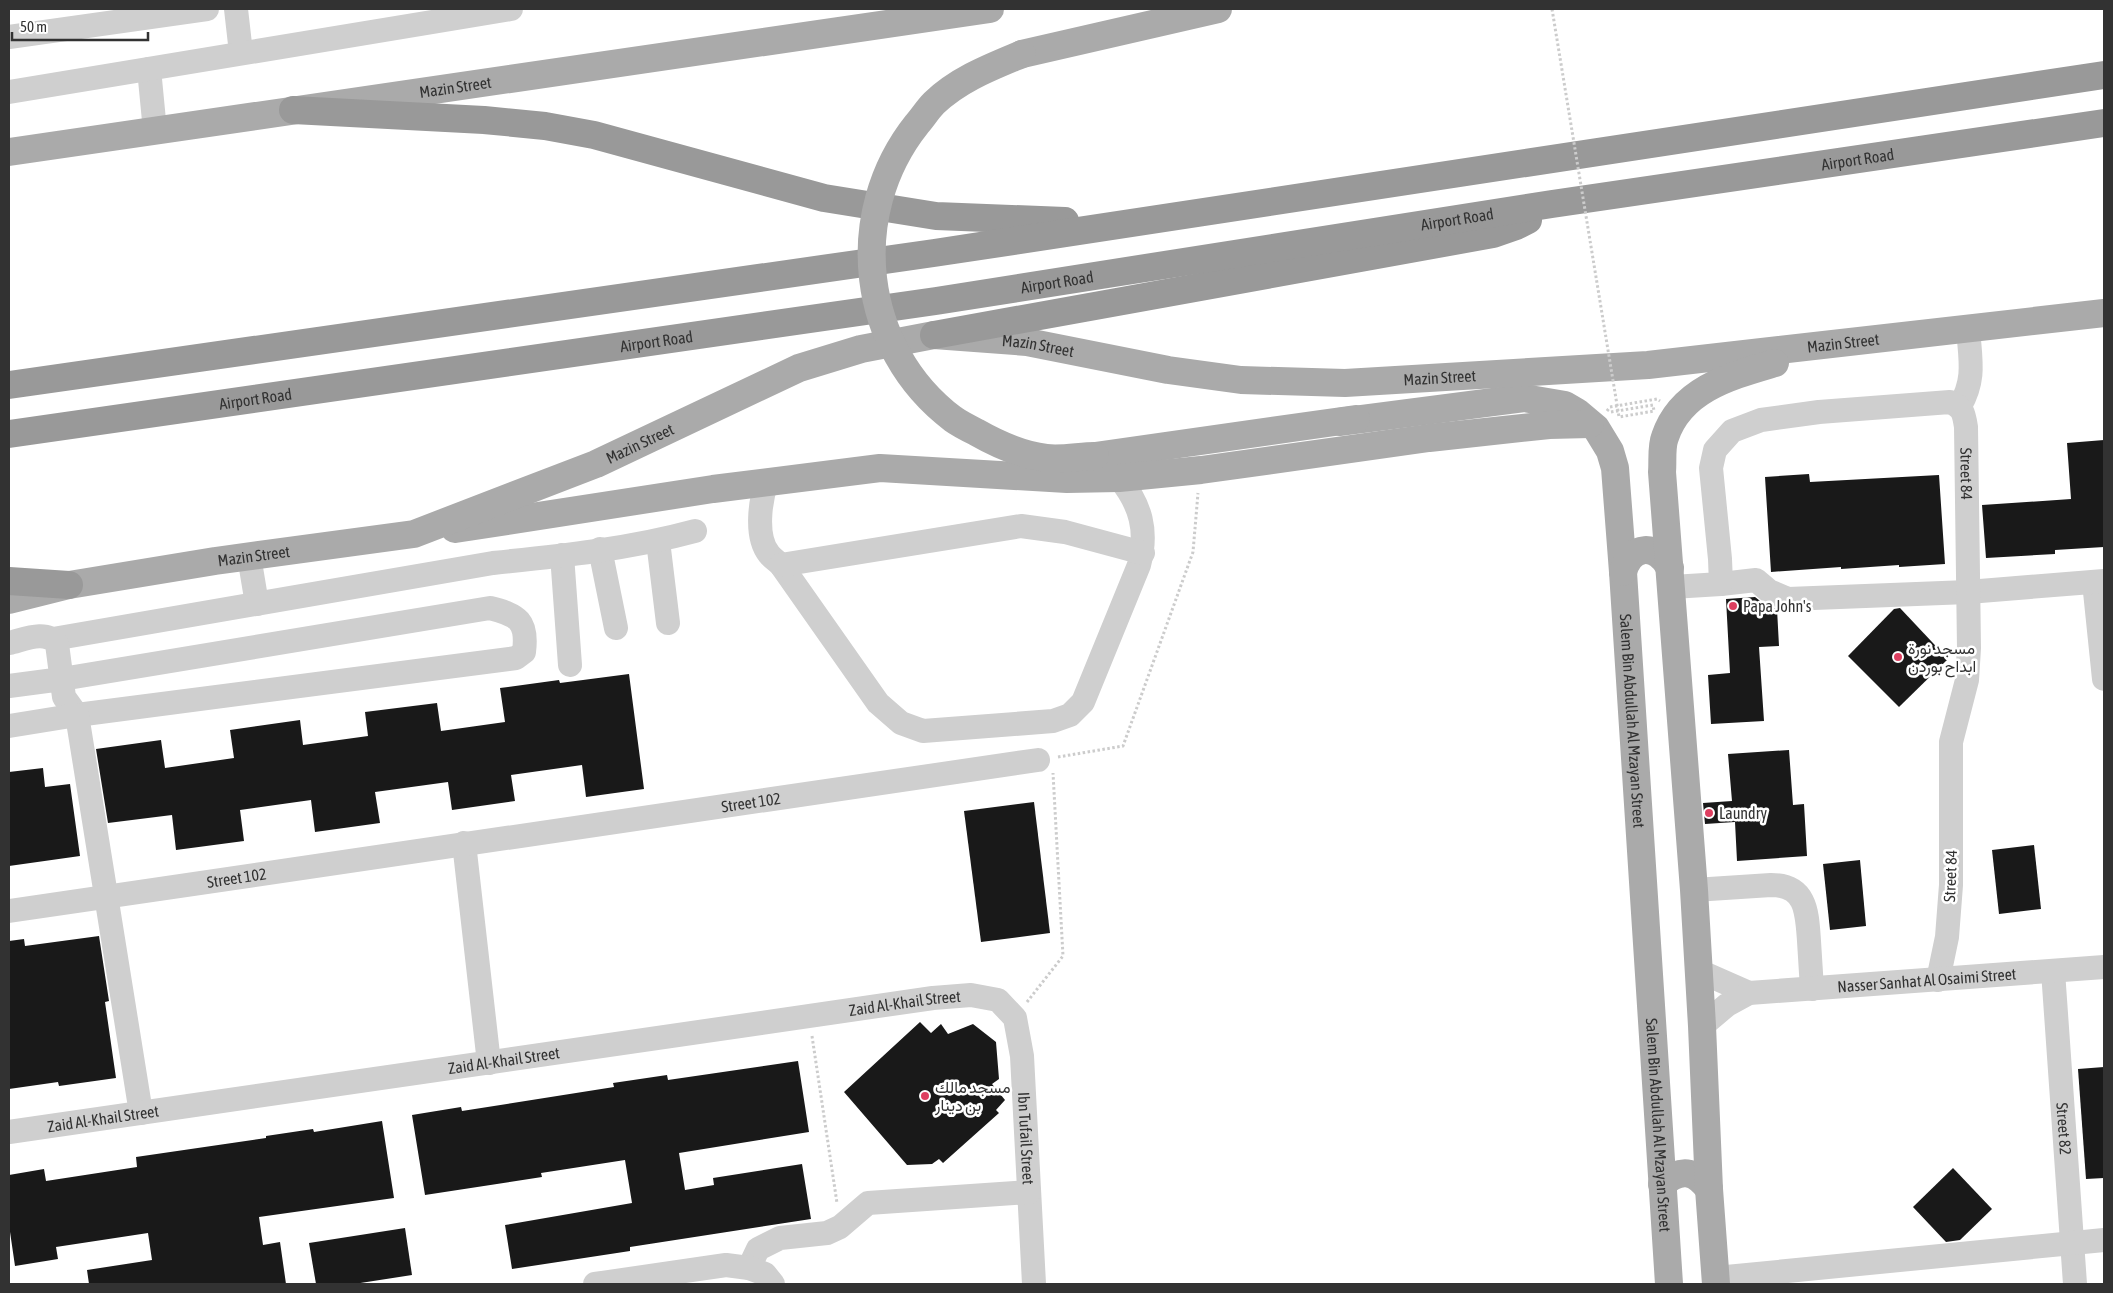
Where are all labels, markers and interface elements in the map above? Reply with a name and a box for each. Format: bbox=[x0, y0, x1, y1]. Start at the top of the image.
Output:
scale bar bbox=[12, 10, 149, 42]
text: 50 m bbox=[20, 18, 47, 35]
street label: Mazin Street bbox=[418, 73, 493, 101]
street label: Airport Road bbox=[1820, 145, 1895, 173]
street label: Airport Road bbox=[1419, 204, 1495, 234]
street label: Airport Road bbox=[1019, 267, 1095, 297]
street label: Airport Road bbox=[619, 327, 694, 355]
street label: Mazin Street bbox=[1806, 330, 1881, 356]
street label: Mazin Street bbox=[1001, 331, 1076, 360]
street label: Mazin Street bbox=[1403, 366, 1477, 389]
street label: Airport Road bbox=[218, 385, 293, 413]
street label: Mazin Street bbox=[603, 419, 677, 467]
street label: Street 84 bbox=[1957, 448, 1976, 500]
street label: Mazin Street bbox=[217, 542, 291, 570]
place label: Papa John's bbox=[1743, 597, 1812, 616]
marker: Papa John's bbox=[1727, 600, 1739, 612]
street label: Salem Bin Abdullah Al Mzayan Street bbox=[1617, 613, 1649, 829]
place label: مسجد نورة ابداح بوردن bbox=[1908, 639, 1976, 678]
marker: مسجد نورة ابداح بوردن bbox=[1892, 651, 1904, 663]
street label: Street 102 bbox=[720, 789, 782, 815]
place label: Laundry bbox=[1719, 804, 1767, 823]
marker: Laundry bbox=[1703, 807, 1715, 819]
street label: Street 84 bbox=[1940, 850, 1960, 902]
street label: Street 102 bbox=[206, 864, 268, 891]
street label: Nasser Sanhat Al Osaimi Street bbox=[1837, 964, 2017, 996]
street label: Zaid Al-Khail Street bbox=[848, 987, 962, 1019]
street label: Salem Bin Abdullah Al Mzayan Street bbox=[1643, 1017, 1675, 1233]
street label: Zaid Al-Khail Street bbox=[447, 1043, 561, 1077]
place label: مسجد مالك بن دينار bbox=[934, 1078, 1011, 1116]
marker: مسجد مالك بن دينار bbox=[919, 1090, 931, 1102]
street label: Ibn Tufail Street bbox=[1015, 1091, 1038, 1185]
street label: Zaid Al-Khail Street bbox=[46, 1101, 160, 1135]
street label: Street 82 bbox=[2053, 1102, 2075, 1155]

